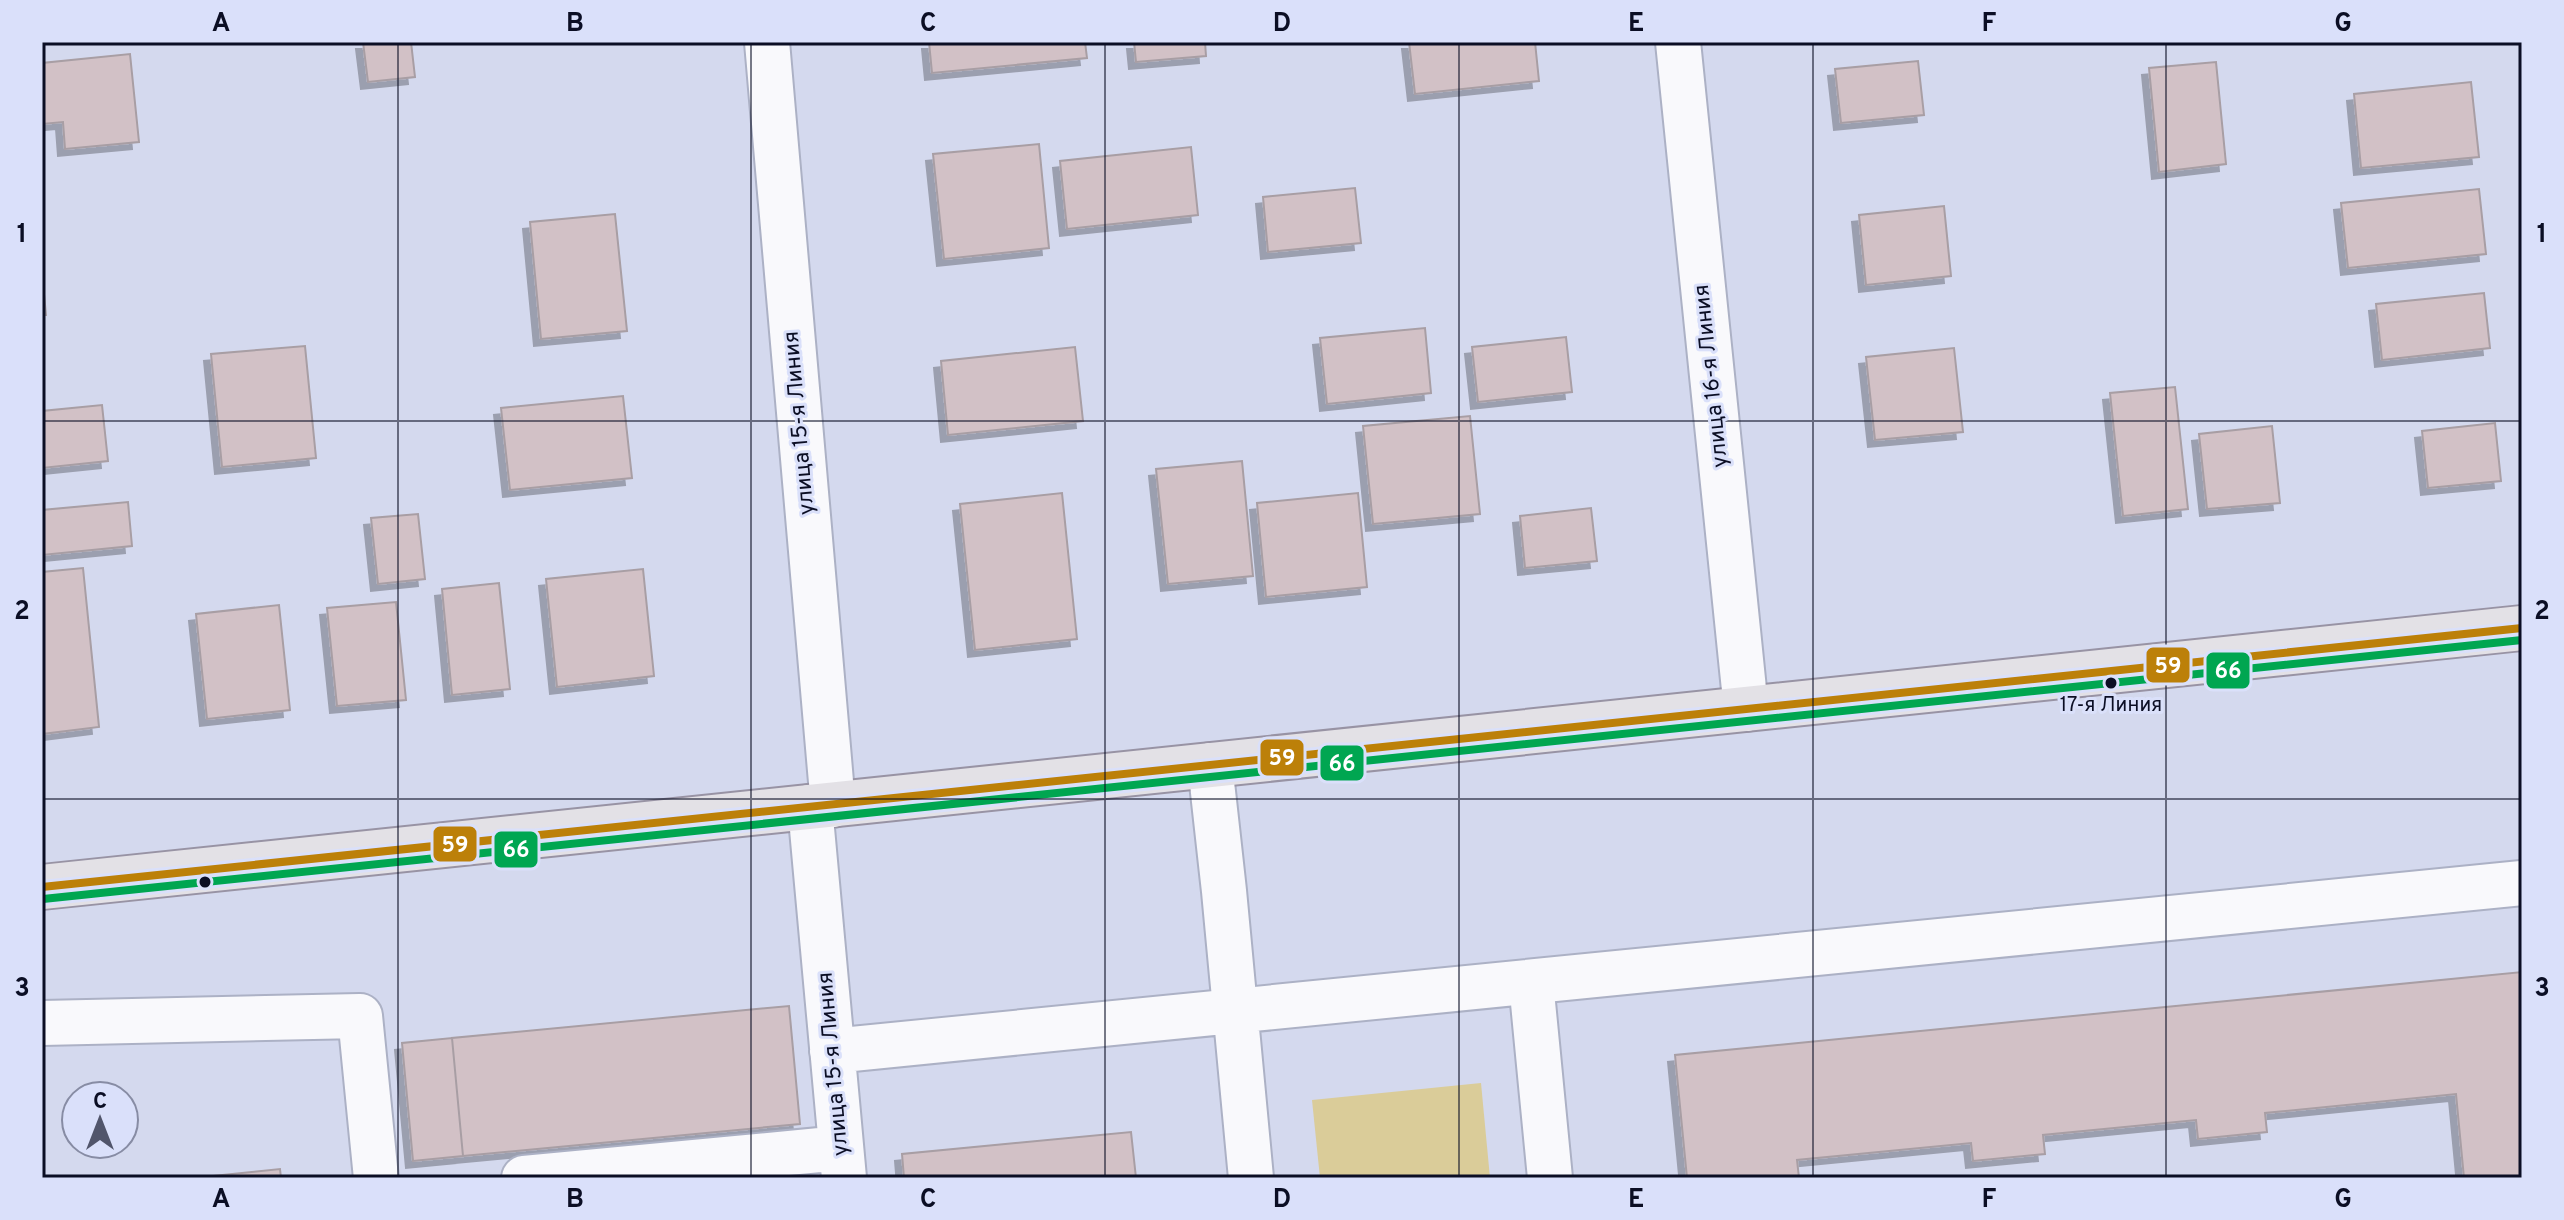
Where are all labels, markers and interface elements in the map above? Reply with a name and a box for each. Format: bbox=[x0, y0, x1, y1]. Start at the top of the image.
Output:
text: A bbox=[212, 8, 230, 41]
text: B bbox=[566, 8, 584, 41]
text: C bbox=[920, 8, 936, 41]
text: D bbox=[1273, 8, 1291, 41]
text: E bbox=[1628, 8, 1644, 41]
text: F bbox=[1982, 8, 1997, 41]
text: G bbox=[2334, 8, 2352, 41]
text: 1 bbox=[17, 219, 27, 252]
text: 1 bbox=[2537, 219, 2547, 252]
street label: улица 16-я Линия bbox=[1689, 283, 1735, 469]
street label: улица 15-я Линия bbox=[779, 330, 821, 516]
text: 2 bbox=[14, 596, 30, 629]
text: 2 bbox=[2534, 596, 2550, 629]
line badge: 59 bbox=[2145, 646, 2191, 684]
line badge: 66 bbox=[2205, 651, 2251, 690]
text: 59 bbox=[2155, 654, 2181, 681]
text: 66 bbox=[2214, 659, 2242, 686]
marker: 17-я Линия bbox=[2103, 675, 2119, 691]
place label: 17-я Линия bbox=[2060, 693, 2162, 719]
line badge: 59 bbox=[1259, 738, 1305, 777]
line badge: 66 bbox=[1319, 744, 1365, 782]
text: 59 bbox=[1269, 746, 1295, 773]
text: 66 bbox=[1328, 752, 1356, 779]
line badge: 59 bbox=[432, 825, 478, 863]
line badge: 66 bbox=[493, 830, 539, 869]
text: 59 bbox=[442, 833, 468, 860]
text: 66 bbox=[502, 838, 530, 865]
unlabelled marker bbox=[197, 874, 213, 890]
street label: улица 15-я Линия bbox=[813, 971, 855, 1157]
text: 3 bbox=[14, 973, 30, 1006]
text: 3 bbox=[2534, 973, 2550, 1006]
north arrow bbox=[60, 1080, 140, 1160]
text: С bbox=[93, 1089, 107, 1116]
text: A bbox=[212, 1184, 230, 1217]
text: B bbox=[566, 1184, 584, 1217]
text: C bbox=[920, 1184, 936, 1217]
text: D bbox=[1273, 1184, 1291, 1217]
text: E bbox=[1628, 1184, 1644, 1217]
text: F bbox=[1982, 1184, 1997, 1217]
text: G bbox=[2334, 1184, 2352, 1217]

